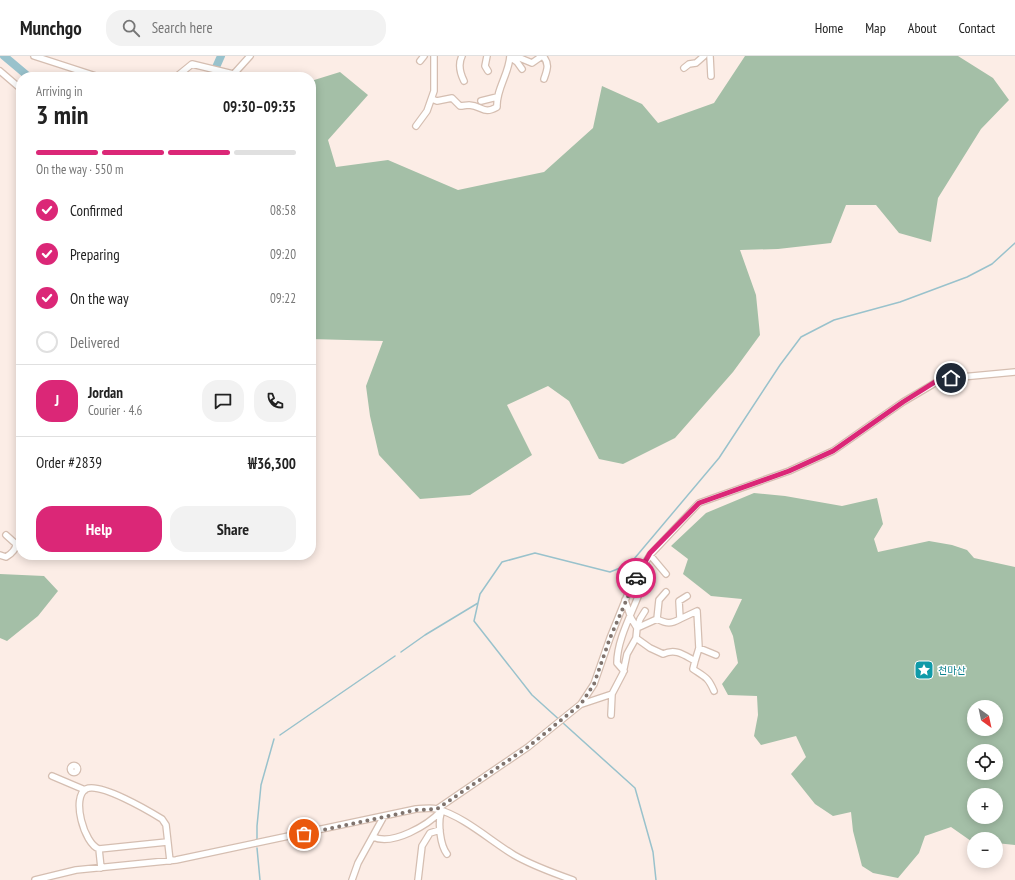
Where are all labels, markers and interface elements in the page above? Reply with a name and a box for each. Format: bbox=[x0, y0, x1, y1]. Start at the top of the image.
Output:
search box bbox=[106, 10, 386, 46]
text: Munchgo bbox=[20, 16, 82, 40]
icon: search bbox=[120, 17, 142, 39]
text: Search here bbox=[152, 18, 213, 37]
text: Home bbox=[815, 19, 843, 37]
text: Map bbox=[865, 19, 886, 37]
text: About bbox=[908, 19, 937, 37]
text: Contact bbox=[959, 19, 995, 37]
text: Arriving in bbox=[36, 83, 83, 100]
text: 09:30–09:35 bbox=[223, 97, 296, 116]
text: 3 min bbox=[36, 98, 89, 131]
text: On the way · 550 m bbox=[36, 161, 123, 178]
icon: check bbox=[36, 199, 58, 221]
text: Confirmed bbox=[70, 201, 123, 220]
text: 08:58 bbox=[270, 202, 296, 219]
icon: check bbox=[36, 243, 58, 265]
text: Preparing bbox=[70, 245, 120, 264]
text: 09:20 bbox=[270, 246, 296, 263]
icon: check bbox=[36, 287, 58, 309]
text: On the way bbox=[70, 289, 129, 308]
text: 09:22 bbox=[270, 290, 296, 307]
text: Delivered bbox=[70, 333, 120, 352]
pin bbox=[934, 361, 968, 395]
icon: home bbox=[940, 367, 962, 389]
button: chat bbox=[202, 380, 244, 422]
button: phone bbox=[254, 380, 296, 422]
text: Jordan bbox=[88, 383, 123, 402]
text: J bbox=[55, 391, 59, 410]
text: Courier · 4.6 bbox=[88, 402, 142, 419]
text: Order #2839 bbox=[36, 453, 102, 472]
text: ₩36,300 bbox=[248, 454, 296, 473]
button: Help bbox=[36, 506, 162, 552]
button: Share bbox=[170, 506, 296, 552]
courier bbox=[616, 558, 656, 598]
icon: car bbox=[625, 567, 647, 589]
place icon: 천마산 bbox=[913, 659, 935, 681]
place label: 천마산 bbox=[938, 664, 966, 677]
north arrow bbox=[967, 700, 1003, 736]
map controls bbox=[967, 700, 1003, 868]
button: locate bbox=[967, 744, 1003, 780]
button: + bbox=[967, 788, 1003, 824]
pin bbox=[287, 817, 321, 851]
icon: bag bbox=[293, 823, 315, 845]
button: − bbox=[967, 832, 1003, 868]

